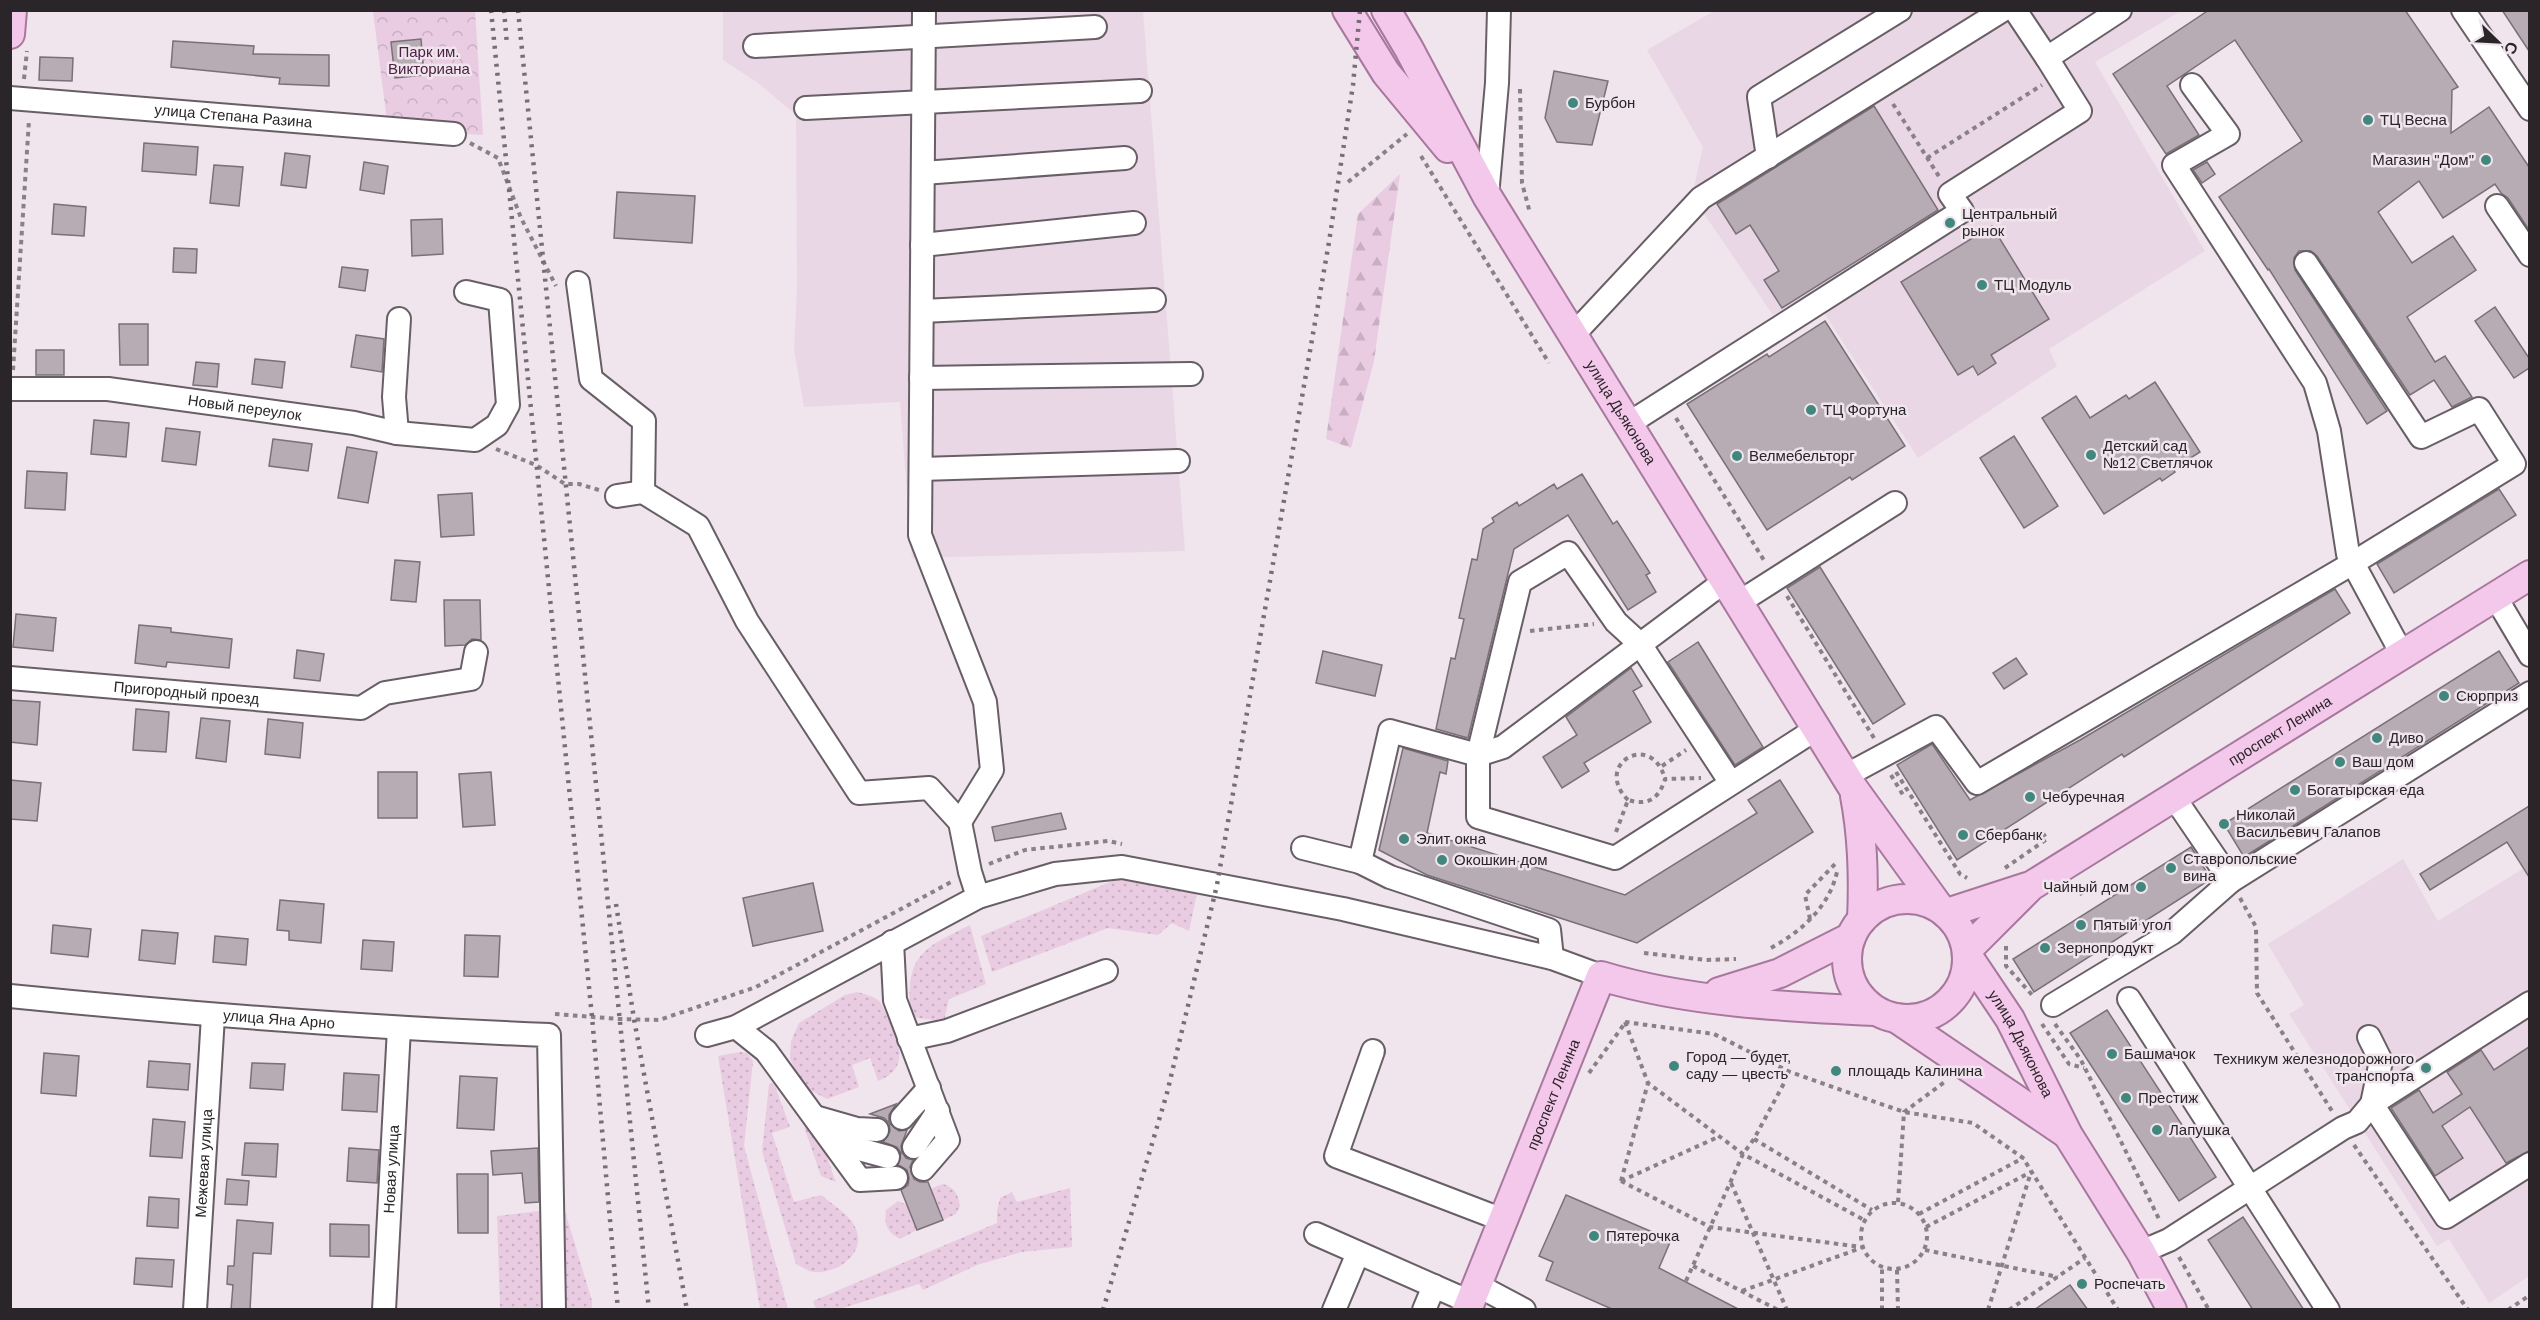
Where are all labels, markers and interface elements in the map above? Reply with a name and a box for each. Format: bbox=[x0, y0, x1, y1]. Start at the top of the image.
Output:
north arrow bbox=[2468, 12, 2528, 72]
text: С bbox=[2501, 39, 2521, 57]
park label: Парк им. Викториана bbox=[388, 43, 471, 77]
place label: Бурбон bbox=[1585, 94, 1635, 111]
marker: Бурбон bbox=[1566, 96, 1580, 110]
street label: улица Степана Разина bbox=[154, 101, 314, 131]
place label: ТЦ Весна bbox=[2380, 111, 2448, 128]
marker: ТЦ Весна bbox=[2361, 113, 2375, 127]
place label: Магазин "Дом" bbox=[2372, 151, 2474, 168]
marker: Магазин "Дом" bbox=[2479, 153, 2493, 167]
place label: Центральный рынок bbox=[1962, 205, 2057, 239]
marker: Центральный рынок bbox=[1943, 216, 1957, 230]
place label: ТЦ Модуль bbox=[1994, 276, 2072, 293]
marker: ТЦ Модуль bbox=[1975, 278, 1989, 292]
street label: улица Дьяконова bbox=[1583, 357, 1660, 468]
street label: Новый переулок bbox=[187, 391, 303, 424]
place label: ТЦ Фортуна bbox=[1823, 401, 1907, 418]
marker: ТЦ Фортуна bbox=[1804, 403, 1818, 417]
place label: Детский сад №12 Светлячок bbox=[2103, 437, 2213, 471]
place label: Велмебельторг bbox=[1749, 447, 1855, 464]
marker: Детский сад №12 Светлячок bbox=[2084, 448, 2098, 462]
marker: Велмебельторг bbox=[1730, 449, 1744, 463]
street label: Пригородный проезд bbox=[113, 678, 260, 707]
place label: Сюрприз bbox=[2456, 687, 2518, 704]
marker: Сюрприз bbox=[2437, 689, 2451, 703]
street label: проспект Ленина bbox=[2225, 692, 2335, 769]
place label: Диво bbox=[2389, 729, 2424, 746]
marker: Диво bbox=[2370, 731, 2384, 745]
place label: Ваш дом bbox=[2352, 753, 2414, 770]
marker: Ваш дом bbox=[2333, 755, 2347, 769]
place label: Богатырская еда bbox=[2307, 781, 2425, 798]
marker: Богатырская еда bbox=[2288, 783, 2302, 797]
place label: Чебуречная bbox=[2042, 788, 2125, 805]
marker: Чебуречная bbox=[2023, 790, 2037, 804]
place label: Николай Васильевич Галапов bbox=[2236, 806, 2381, 840]
marker: Николай Васильевич Галапов bbox=[2217, 817, 2231, 831]
place label: Сбербанк bbox=[1975, 826, 2043, 843]
marker: Сбербанк bbox=[1956, 828, 1970, 842]
place label: Элит окна bbox=[1416, 830, 1487, 847]
marker: Элит окна bbox=[1397, 832, 1411, 846]
place label: Ставропольские вина bbox=[2183, 850, 2297, 884]
place label: Окошкин дом bbox=[1454, 851, 1548, 868]
marker: Окошкин дом bbox=[1435, 853, 1449, 867]
marker: Ставропольские вина bbox=[2164, 861, 2178, 875]
place label: Чайный дом bbox=[2043, 878, 2129, 895]
marker: Чайный дом bbox=[2134, 880, 2148, 894]
place label: Пятый угол bbox=[2093, 916, 2172, 933]
marker: Пятый угол bbox=[2074, 918, 2088, 932]
place label: Зернопродукт bbox=[2057, 939, 2154, 956]
marker: Зернопродукт bbox=[2038, 941, 2052, 955]
street label: улица Дьяконова bbox=[1985, 987, 2057, 1101]
street label: улица Яна Арно bbox=[222, 1006, 335, 1032]
street label: проспект Ленина bbox=[1523, 1036, 1583, 1152]
place label: Башмачок bbox=[2124, 1045, 2196, 1062]
marker: Башмачок bbox=[2105, 1047, 2119, 1061]
place label: Город — будет, саду — цвесть bbox=[1686, 1048, 1791, 1082]
place label: Техникум железнодорожного транспорта bbox=[2213, 1050, 2415, 1084]
marker: Город — будет, саду — цвесть bbox=[1667, 1059, 1681, 1073]
marker: Техникум железнодорожного транспорта bbox=[2419, 1061, 2433, 1075]
place label: площадь Калинина bbox=[1848, 1062, 1983, 1079]
marker: площадь Калинина bbox=[1829, 1064, 1843, 1078]
place label: Престиж bbox=[2138, 1089, 2198, 1106]
marker: Престиж bbox=[2119, 1091, 2133, 1105]
street label: Межевая улица bbox=[192, 1108, 215, 1218]
place label: Лапушка bbox=[2169, 1121, 2231, 1138]
marker: Лапушка bbox=[2150, 1123, 2164, 1137]
street label: Новая улица bbox=[380, 1124, 402, 1214]
place label: Пятерочка bbox=[1606, 1227, 1680, 1244]
marker: Пятерочка bbox=[1587, 1229, 1601, 1243]
place label: Роспечать bbox=[2094, 1275, 2166, 1292]
marker: Роспечать bbox=[2075, 1277, 2089, 1291]

